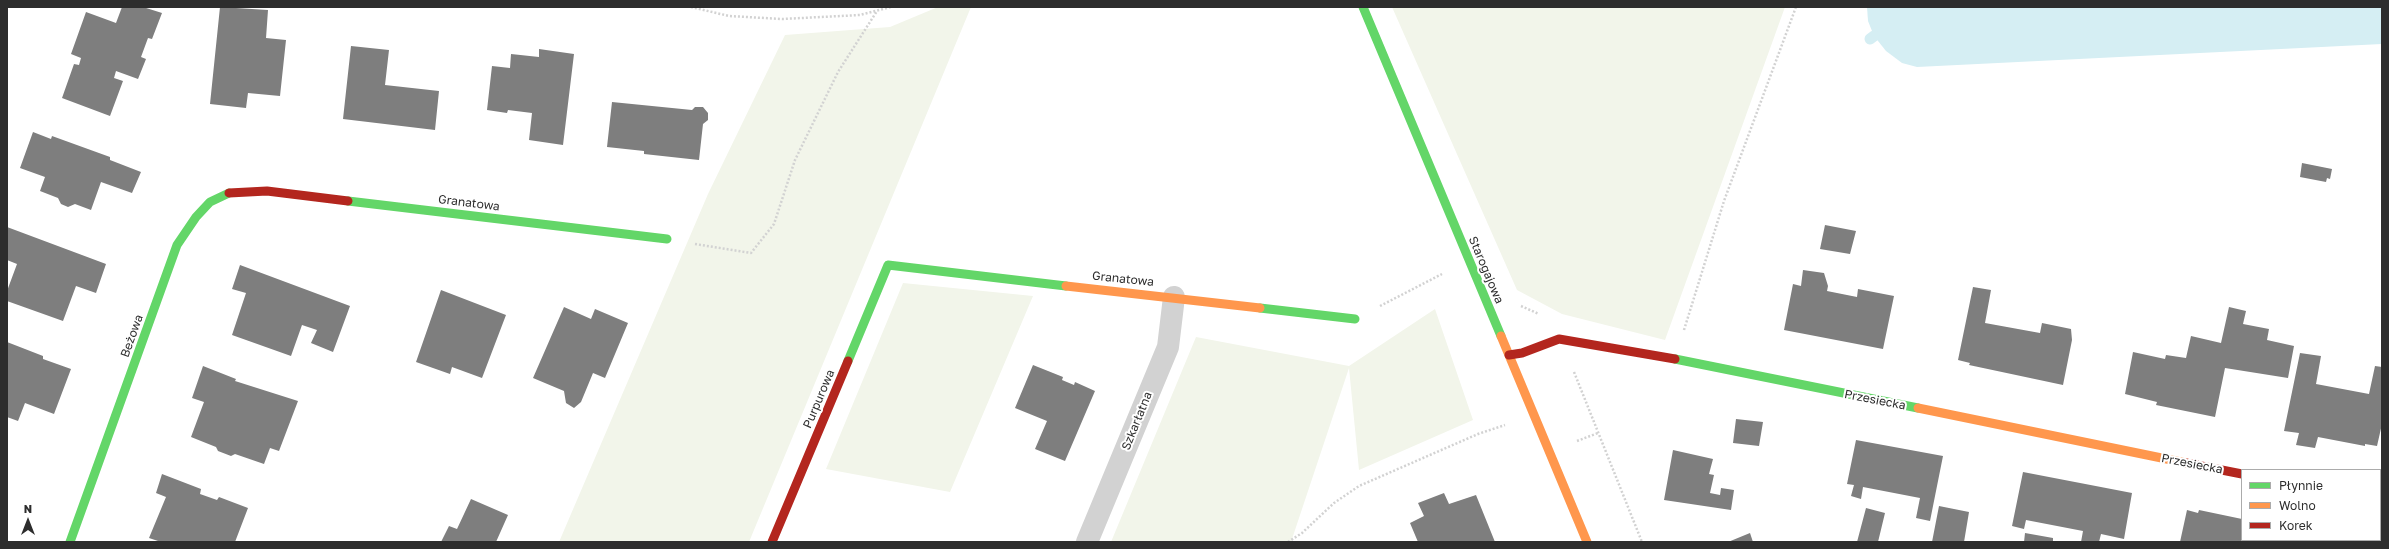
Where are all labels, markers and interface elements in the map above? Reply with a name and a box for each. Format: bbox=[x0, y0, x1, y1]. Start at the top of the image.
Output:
street label: Granatowa bbox=[437, 192, 501, 214]
street label: Starogajowa bbox=[1465, 234, 1507, 306]
street label: Granatowa bbox=[1091, 269, 1155, 289]
street label: Beżowa bbox=[118, 313, 146, 359]
street label: Purpurowa bbox=[800, 367, 838, 431]
street label: Przesiecka bbox=[1843, 387, 1907, 413]
street label: Szkarłatna bbox=[1119, 390, 1155, 452]
street label: Przesiecka bbox=[2160, 451, 2224, 477]
legend bbox=[2241, 469, 2381, 541]
text: Płynnie bbox=[2279, 478, 2323, 493]
text: Wolno bbox=[2279, 498, 2316, 513]
north arrow bbox=[8, 501, 48, 541]
text: N bbox=[24, 502, 32, 515]
text: Korek bbox=[2279, 518, 2313, 533]

